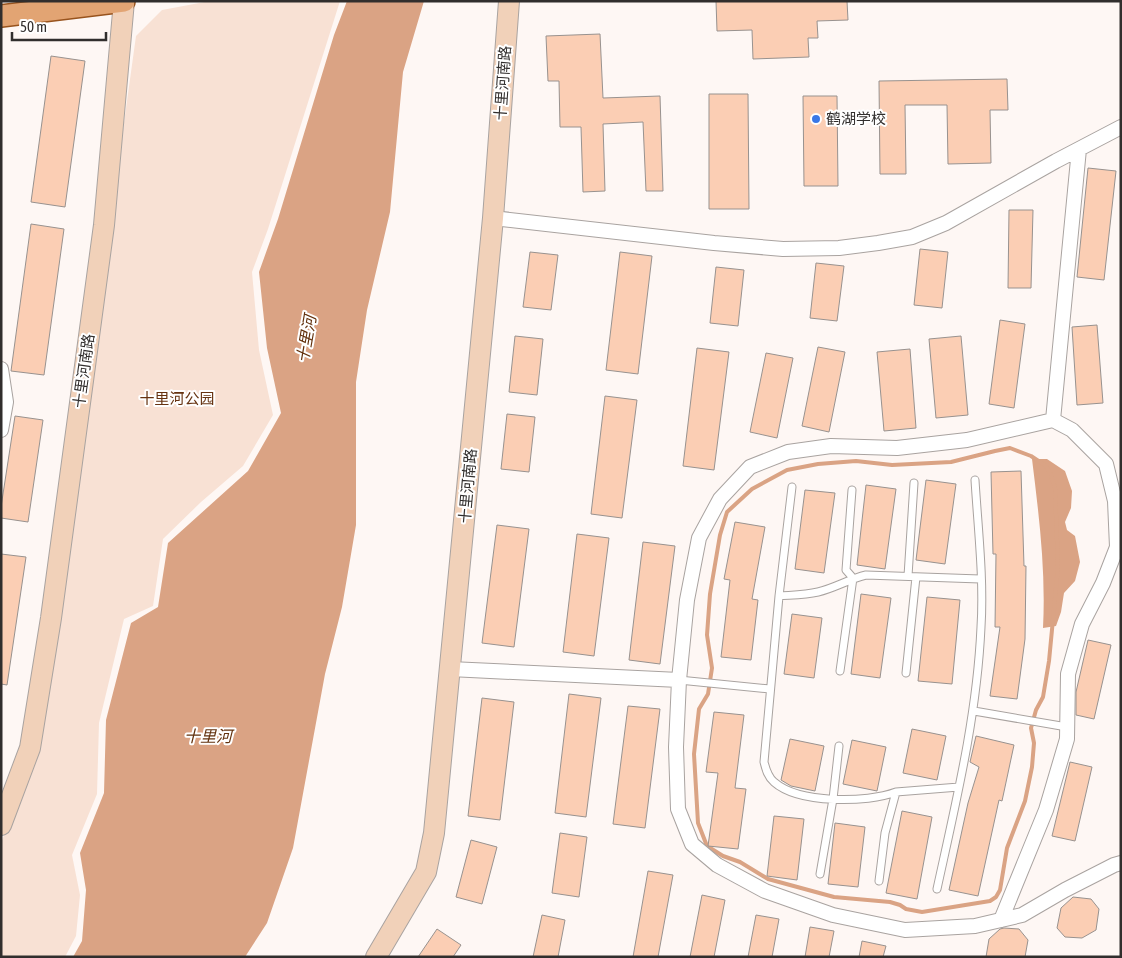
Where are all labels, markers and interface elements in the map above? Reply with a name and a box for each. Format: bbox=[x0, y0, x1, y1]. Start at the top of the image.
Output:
scale bar bbox=[12, 10, 106, 42]
text: 50 m bbox=[20, 18, 47, 35]
street label: 十里河南路 bbox=[491, 45, 514, 121]
place label: 鹤湖学校 bbox=[826, 110, 886, 127]
marker: 鹤湖学校 bbox=[810, 113, 822, 125]
water label: 十里河 bbox=[293, 311, 320, 364]
street label: 十里河南路 bbox=[70, 333, 97, 409]
park label: 十里河公园 bbox=[139, 390, 215, 407]
street label: 十里河南路 bbox=[456, 448, 479, 524]
water label: 十里河 bbox=[184, 727, 235, 745]

